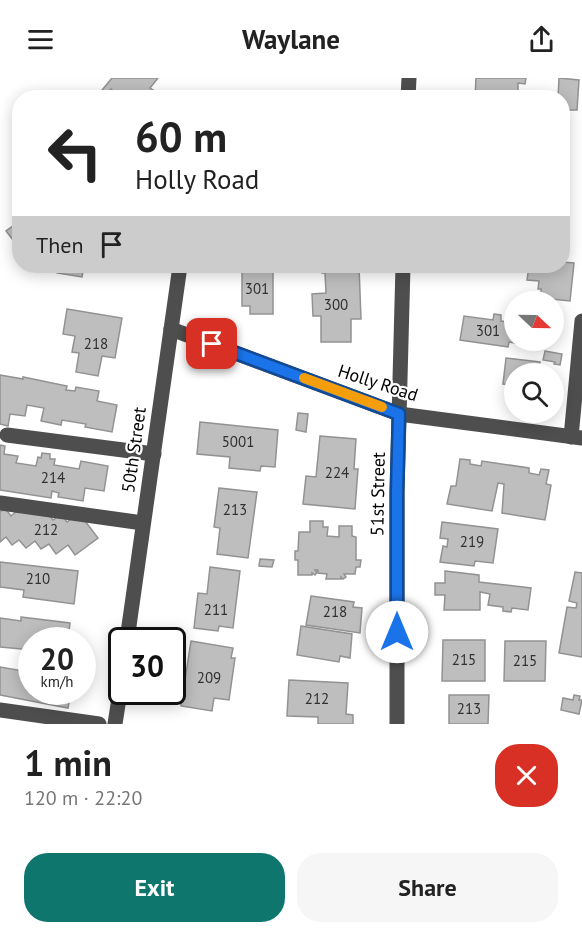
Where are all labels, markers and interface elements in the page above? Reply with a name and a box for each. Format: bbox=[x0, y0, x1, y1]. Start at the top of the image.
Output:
text: Waylane bbox=[242, 22, 340, 56]
icon: menu bbox=[24, 23, 57, 56]
icon: share bbox=[525, 23, 558, 56]
text: 60 m bbox=[135, 109, 227, 164]
icon: left bbox=[36, 114, 114, 192]
text: Holly Road bbox=[135, 162, 259, 196]
icon: arrive bbox=[95, 228, 128, 261]
text: Then bbox=[36, 231, 83, 259]
house number: 301 bbox=[245, 279, 269, 298]
north arrow bbox=[504, 291, 564, 351]
map controls bbox=[504, 291, 564, 423]
house number: 300 bbox=[324, 295, 348, 314]
pin bbox=[186, 318, 237, 369]
house number: 301 bbox=[476, 321, 500, 340]
icon: arrive bbox=[195, 327, 228, 360]
house number: 218 bbox=[84, 334, 108, 353]
street label: Holly Road bbox=[335, 359, 421, 406]
button: search bbox=[504, 363, 564, 423]
street label: 50th Street bbox=[116, 406, 151, 494]
house number: 5001 bbox=[222, 432, 254, 451]
street label: 51st Street bbox=[365, 452, 390, 536]
house number: 224 bbox=[325, 463, 349, 482]
house number: 214 bbox=[41, 468, 65, 487]
house number: 213 bbox=[223, 500, 247, 519]
house number: 212 bbox=[34, 520, 58, 539]
house number: 219 bbox=[460, 532, 484, 551]
house number: 210 bbox=[26, 569, 50, 588]
house number: 211 bbox=[204, 600, 228, 619]
position arrow bbox=[365, 600, 429, 664]
house number: 218 bbox=[323, 602, 347, 621]
speed limit sign: 30 bbox=[108, 627, 186, 705]
text: 20 bbox=[40, 639, 74, 678]
house number: 215 bbox=[452, 650, 476, 669]
house number: 215 bbox=[513, 651, 537, 670]
house number: 209 bbox=[197, 668, 221, 687]
text: km/h bbox=[41, 672, 73, 691]
house number: 212 bbox=[305, 689, 329, 708]
house number: 213 bbox=[457, 699, 481, 718]
text: 1 min bbox=[24, 739, 112, 786]
button: close bbox=[495, 744, 558, 807]
text: 120 m · 22:20 bbox=[24, 785, 142, 811]
button: Exit bbox=[24, 853, 285, 922]
button: Share bbox=[297, 853, 558, 922]

